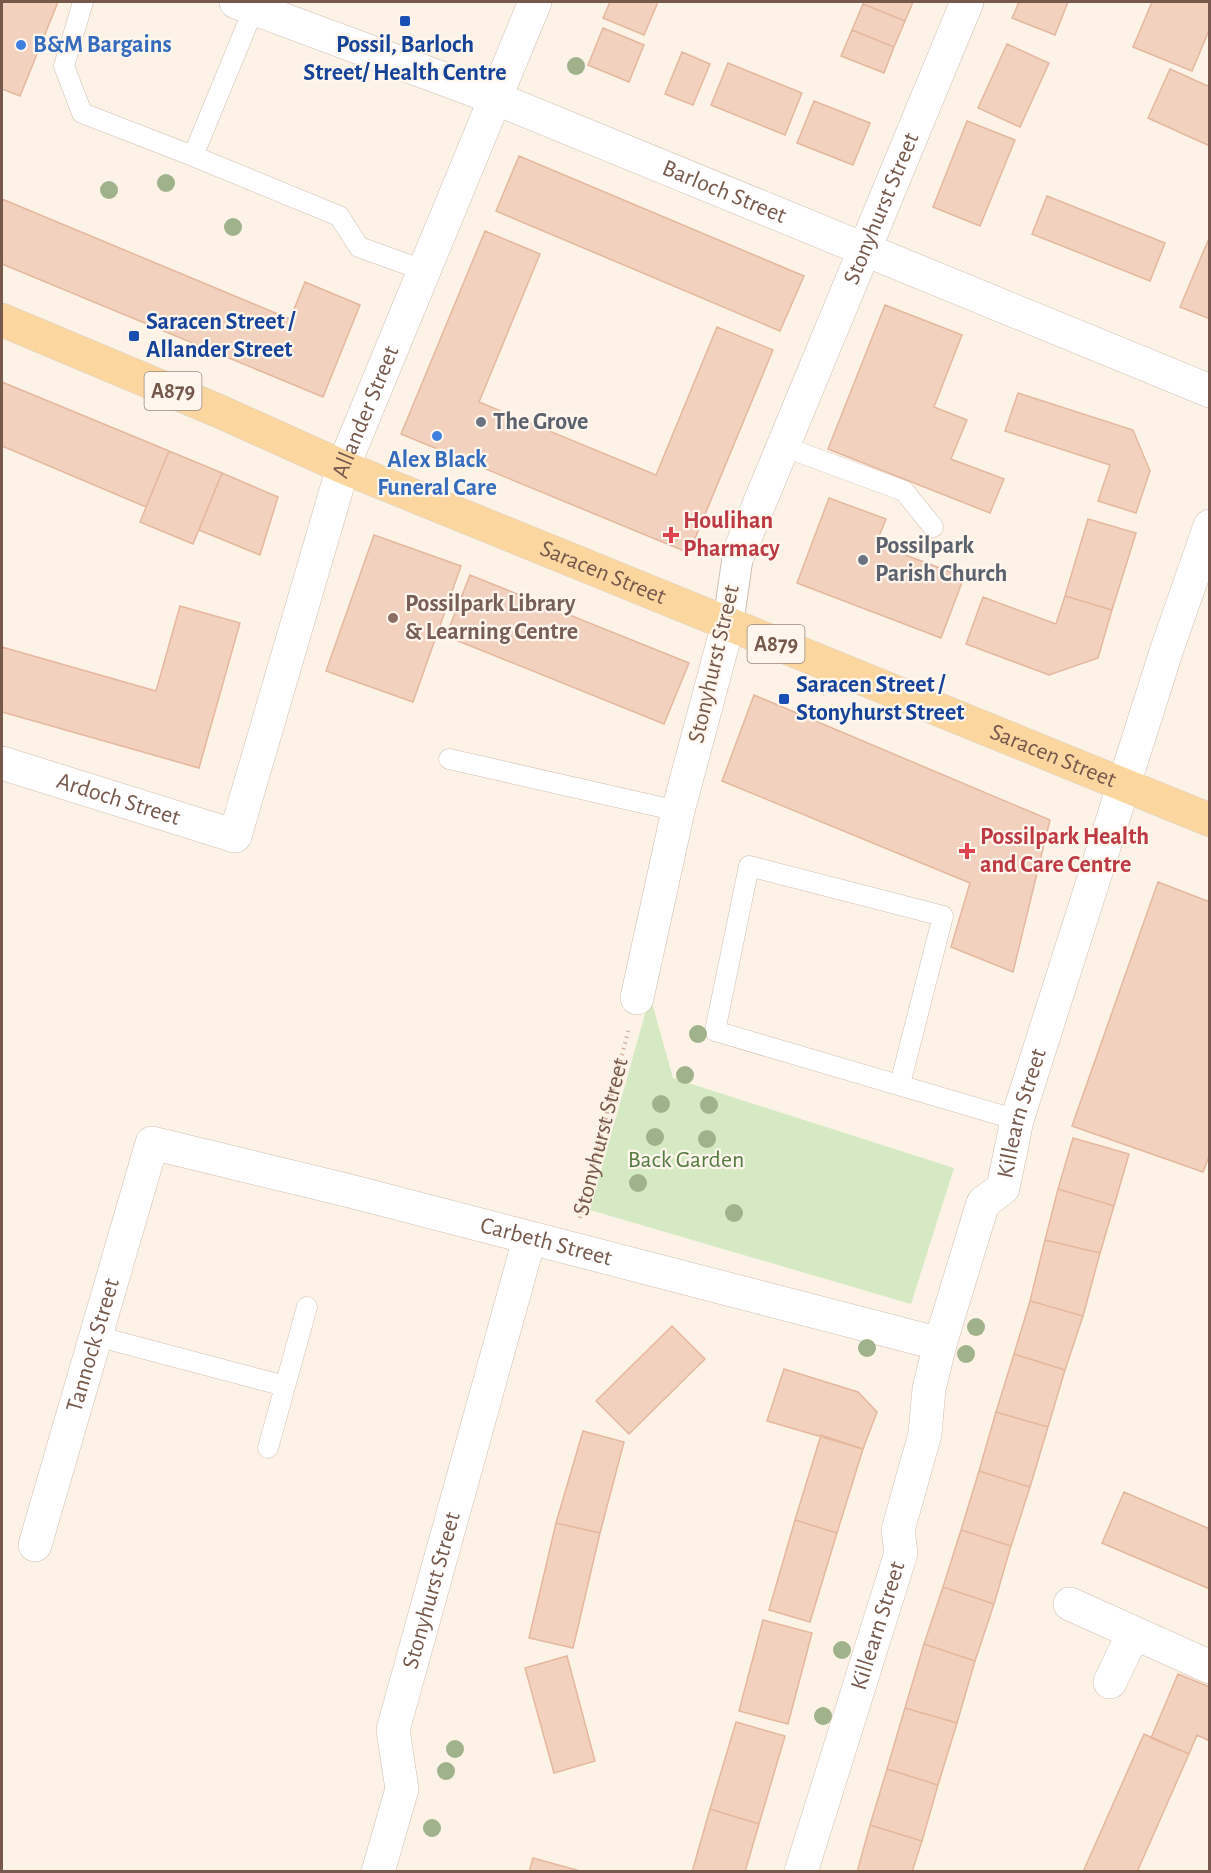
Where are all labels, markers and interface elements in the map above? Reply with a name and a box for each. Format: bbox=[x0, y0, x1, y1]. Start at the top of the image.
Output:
marker: Possil, Barloch Street/ Health Centre bbox=[398, 14, 412, 28]
place label: B&M Bargains bbox=[33, 33, 172, 57]
place label: Possil, Barloch Street/ Health Centre bbox=[303, 33, 507, 85]
marker: B&M Bargains bbox=[14, 38, 28, 52]
street label: Stonyhurst Street bbox=[839, 129, 924, 288]
street label: Barloch Street bbox=[659, 156, 790, 228]
place label: Saracen Street / Allander Street bbox=[146, 310, 296, 362]
marker: Saracen Street / Allander Street bbox=[127, 329, 141, 343]
street label: Allander Street bbox=[328, 342, 404, 481]
road number: A879 bbox=[144, 372, 201, 410]
place label: The Grove bbox=[493, 410, 588, 434]
marker: The Grove bbox=[474, 415, 488, 429]
marker: Alex Black Funeral Care bbox=[430, 429, 444, 443]
place label: Alex Black Funeral Care bbox=[377, 448, 497, 500]
place label: Houlihan Pharmacy bbox=[683, 509, 780, 561]
marker: Houlihan Pharmacy bbox=[664, 528, 678, 542]
place label: Possilpark Parish Church bbox=[875, 534, 1007, 586]
street label: Saracen Street bbox=[537, 537, 670, 609]
marker: Possilpark Parish Church bbox=[856, 553, 870, 567]
street label: Stonyhurst Street bbox=[684, 582, 744, 745]
place label: Possilpark Library & Learning Centre bbox=[405, 592, 578, 644]
marker: Possilpark Library & Learning Centre bbox=[386, 611, 400, 625]
road number: A879 bbox=[748, 625, 804, 663]
place label: Saracen Street / Stonyhurst Street bbox=[796, 673, 964, 725]
marker: Saracen Street / Stonyhurst Street bbox=[777, 692, 791, 706]
street label: Saracen Street bbox=[987, 720, 1120, 793]
street label: Ardoch Street bbox=[54, 769, 183, 830]
place label: Possilpark Health and Care Centre bbox=[980, 825, 1149, 877]
marker: Possilpark Health and Care Centre bbox=[958, 842, 976, 860]
street label: Killearn Street bbox=[993, 1045, 1051, 1180]
street label: Stonyhurst Street bbox=[569, 1055, 633, 1218]
park label: Back Garden bbox=[628, 1148, 744, 1172]
street label: Carbeth Street bbox=[478, 1213, 615, 1271]
street label: Tannock Street bbox=[62, 1275, 124, 1415]
street label: Stonyhurst Street bbox=[399, 1509, 465, 1671]
street label: Killearn Street bbox=[847, 1558, 910, 1693]

